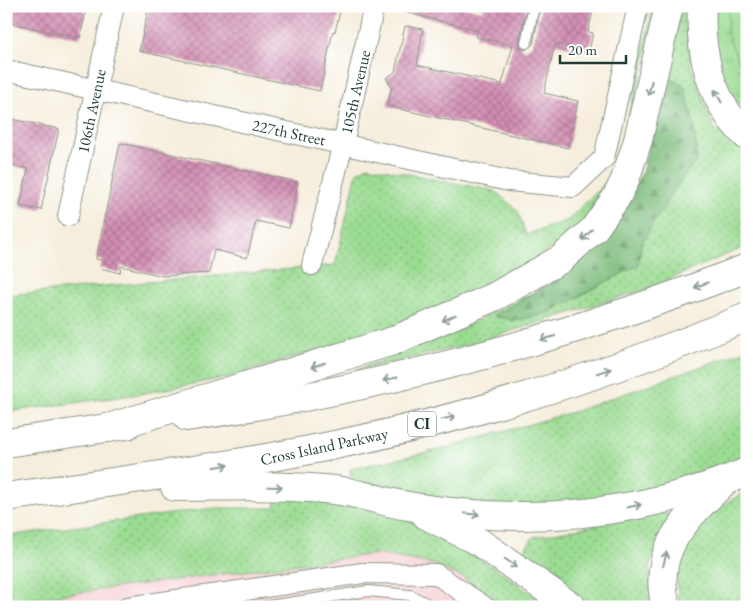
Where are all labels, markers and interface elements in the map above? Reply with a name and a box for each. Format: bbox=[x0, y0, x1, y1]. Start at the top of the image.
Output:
scale bar bbox=[560, 32, 627, 64]
text: 20 m bbox=[568, 40, 597, 59]
street label: 105th Avenue bbox=[336, 48, 375, 136]
street label: 106th Avenue bbox=[72, 67, 111, 155]
one-way arrow bbox=[645, 79, 654, 95]
one-way arrow bbox=[713, 90, 723, 104]
street label: 227th Street bbox=[250, 114, 328, 151]
one-way arrow bbox=[581, 229, 594, 241]
one-way arrow bbox=[694, 282, 709, 291]
one-way arrow bbox=[442, 313, 457, 323]
one-way arrow bbox=[540, 333, 556, 343]
one-way arrow bbox=[310, 361, 326, 371]
one-way arrow bbox=[595, 366, 611, 375]
one-way arrow bbox=[383, 375, 399, 384]
road number: CI bbox=[408, 412, 436, 436]
one-way arrow bbox=[440, 413, 456, 422]
street label: Cross Island Parkway bbox=[258, 423, 391, 470]
one-way arrow bbox=[212, 461, 228, 471]
one-way arrow bbox=[266, 482, 283, 492]
one-way arrow bbox=[625, 501, 641, 510]
one-way arrow bbox=[464, 509, 480, 519]
one-way arrow bbox=[661, 551, 671, 567]
one-way arrow bbox=[503, 558, 517, 568]

